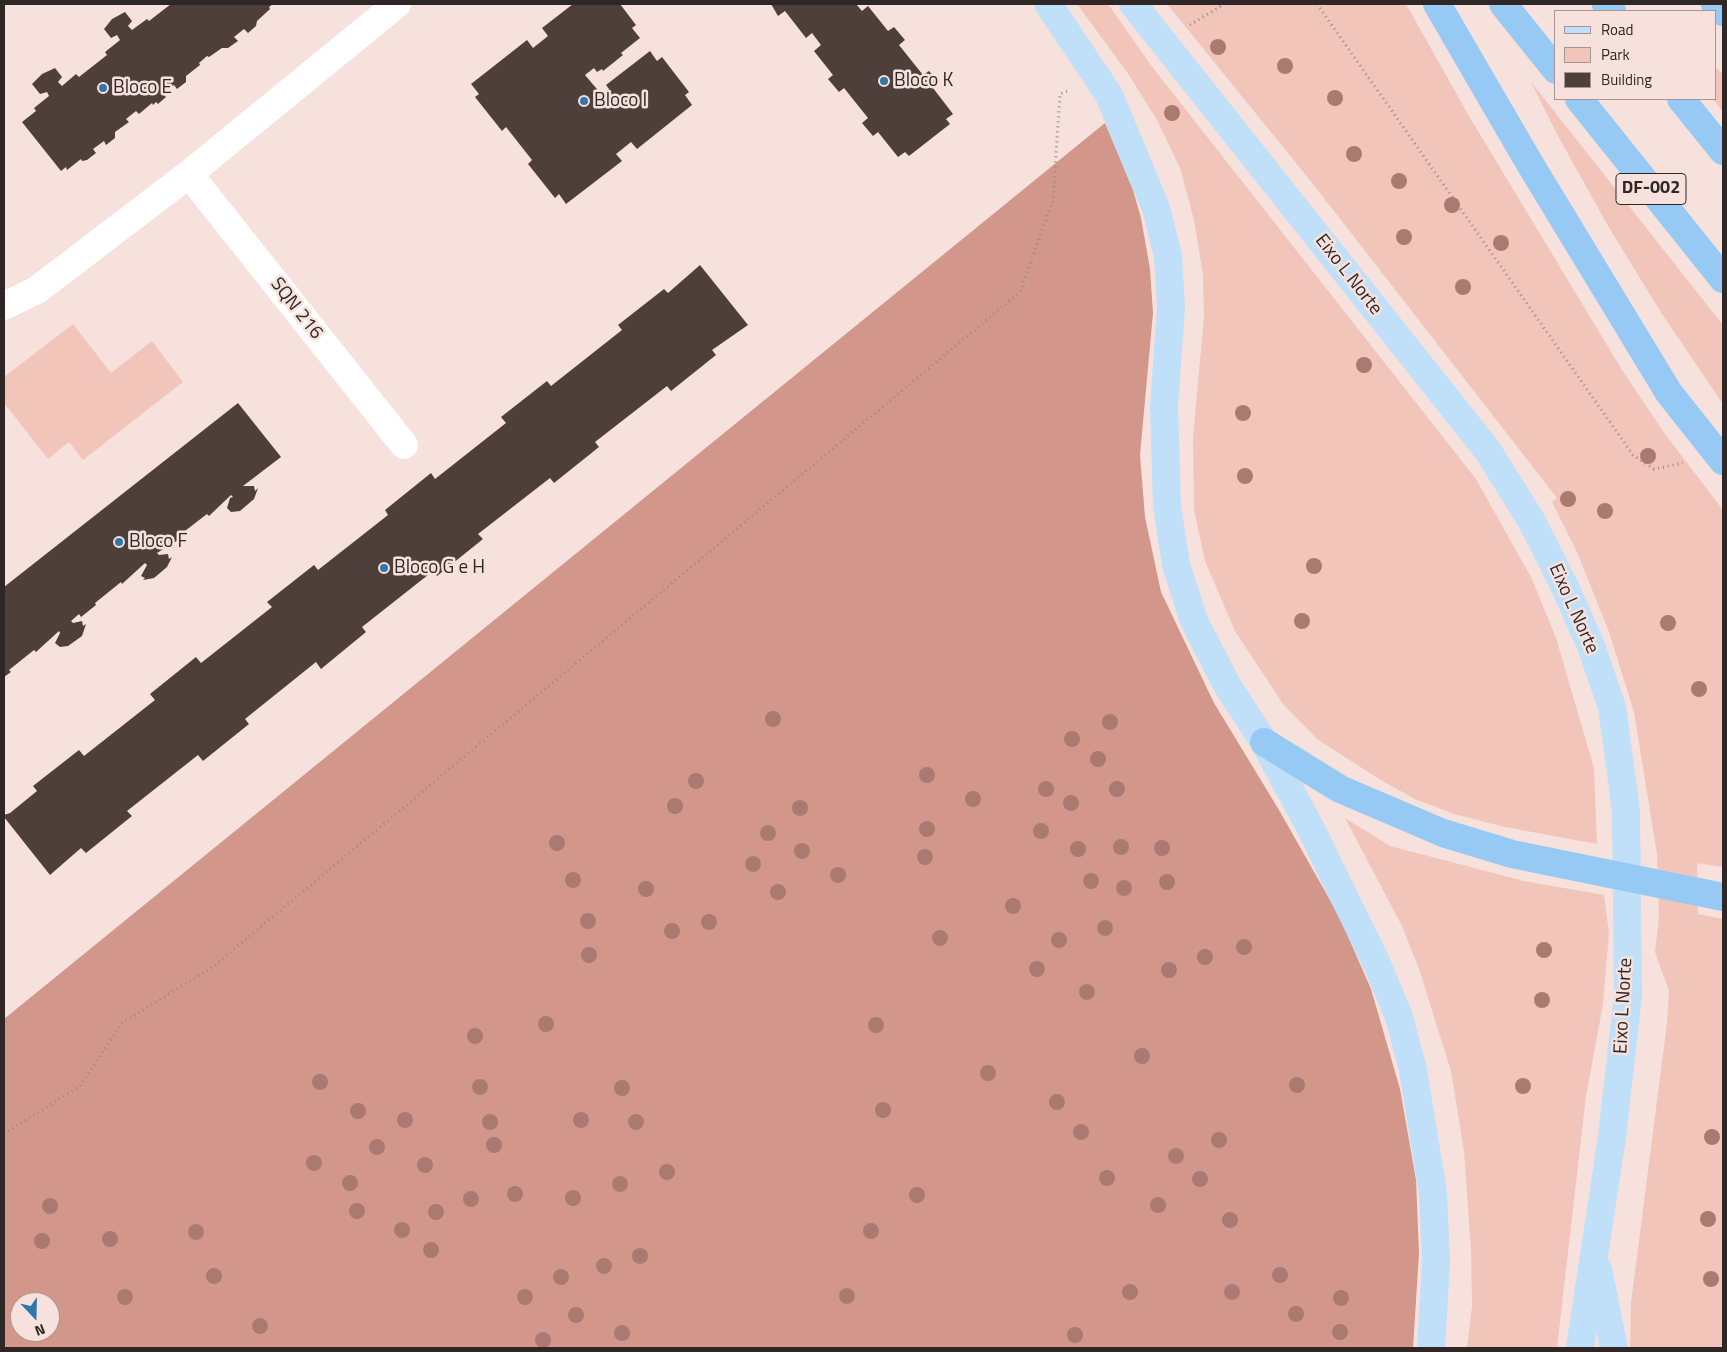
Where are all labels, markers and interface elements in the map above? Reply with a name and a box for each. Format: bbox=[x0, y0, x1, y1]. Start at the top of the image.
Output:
legend bbox=[1554, 10, 1717, 100]
text: Road bbox=[1601, 18, 1633, 41]
text: Park bbox=[1601, 43, 1630, 66]
text: Building bbox=[1601, 68, 1652, 91]
place label: Bloco K bbox=[894, 70, 953, 92]
marker: Bloco K bbox=[878, 75, 890, 87]
place label: Bloco E bbox=[113, 77, 172, 99]
marker: Bloco E bbox=[97, 82, 109, 94]
place label: Bloco I bbox=[594, 90, 647, 112]
marker: Bloco I bbox=[578, 95, 590, 107]
road number: DF-002 bbox=[1616, 173, 1686, 204]
street label: Eixo L Norte bbox=[1309, 230, 1387, 320]
street label: SQN 216 bbox=[265, 274, 327, 344]
place label: Bloco F bbox=[129, 531, 188, 553]
marker: Bloco F bbox=[113, 536, 125, 548]
place label: Bloco G e H bbox=[394, 557, 485, 579]
street label: Eixo L Norte bbox=[1543, 560, 1603, 658]
marker: Bloco G e H bbox=[378, 562, 390, 574]
street label: Eixo L Norte bbox=[1610, 957, 1638, 1055]
north arrow bbox=[10, 1292, 60, 1342]
text: N bbox=[32, 1319, 48, 1342]

